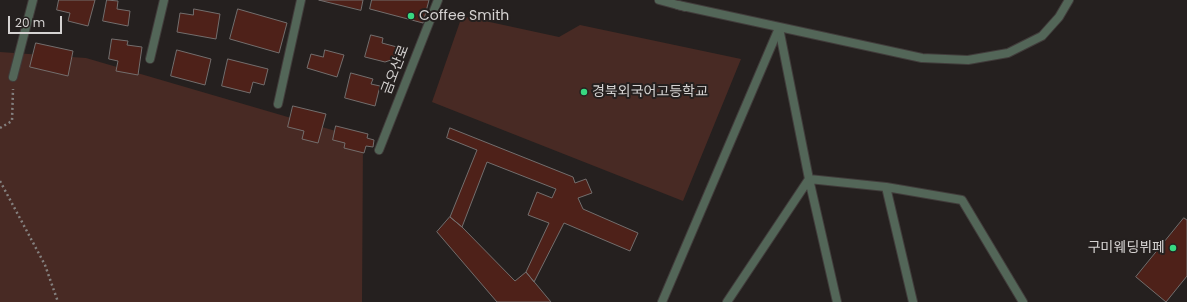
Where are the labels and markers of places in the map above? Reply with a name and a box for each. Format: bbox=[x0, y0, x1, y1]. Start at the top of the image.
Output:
place label: Coffee Smith bbox=[419, 8, 509, 24]
marker: Coffee Smith bbox=[406, 11, 416, 21]
place label: 경북외국어고등학교 bbox=[592, 84, 708, 100]
marker: 경북외국어고등학교 bbox=[579, 87, 589, 97]
place label: 구미웨딩뷔페 bbox=[1088, 240, 1165, 256]
marker: 구미웨딩뷔페 bbox=[1168, 243, 1178, 253]

